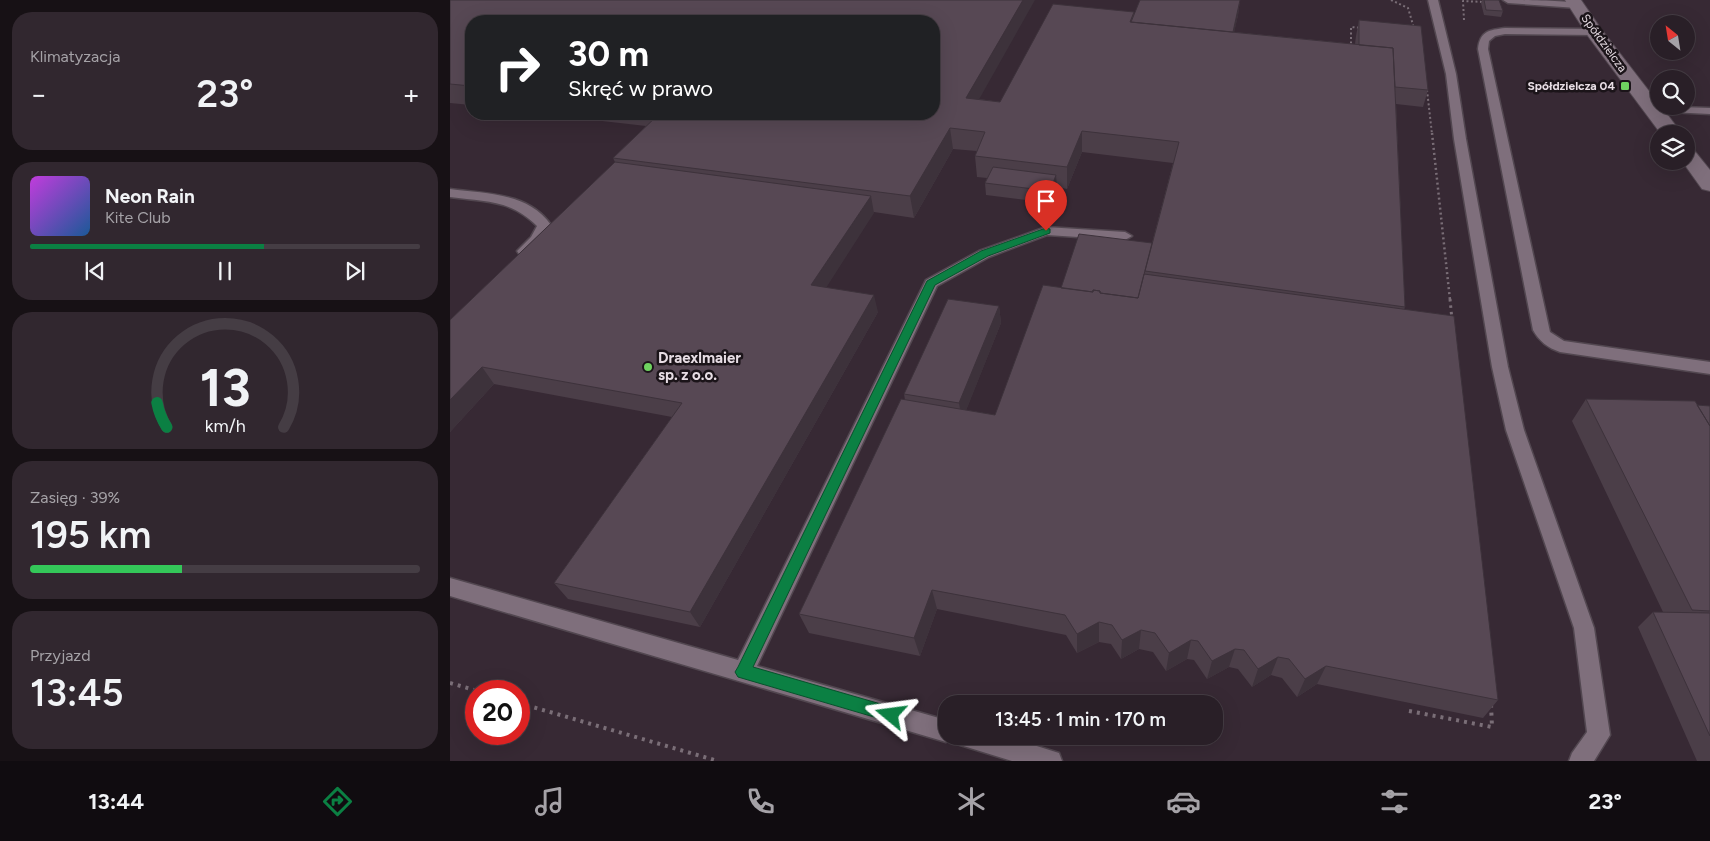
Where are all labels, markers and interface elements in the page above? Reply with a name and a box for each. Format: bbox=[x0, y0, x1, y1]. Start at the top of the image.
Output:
street label: Spółdzielcza bbox=[1578, 11, 1630, 75]
north arrow bbox=[1650, 15, 1695, 60]
map controls bbox=[1650, 15, 1695, 170]
text: 30 m bbox=[568, 33, 649, 75]
icon: right bbox=[485, 35, 550, 100]
text: Klimatyzacja bbox=[30, 47, 120, 66]
button: search bbox=[1650, 70, 1695, 115]
text: 23° bbox=[197, 71, 253, 117]
text: Skręć w prawo bbox=[568, 75, 713, 102]
text: − bbox=[30, 77, 47, 111]
text: + bbox=[403, 77, 420, 111]
place label: Spółdzielcza 04 bbox=[1528, 79, 1615, 93]
marker: Spółdzielcza 04 bbox=[1619, 80, 1631, 92]
button: layers bbox=[1650, 125, 1695, 170]
pin bbox=[1025, 180, 1067, 231]
text: Neon Rain bbox=[105, 185, 195, 208]
icon: arrive bbox=[1032, 187, 1060, 215]
text: Kite Club bbox=[105, 208, 171, 227]
icon: previous bbox=[81, 257, 109, 285]
icon: pause bbox=[211, 257, 239, 285]
icon: next bbox=[341, 257, 369, 285]
place label: Draexlmaier sp. z o.o. bbox=[658, 349, 741, 384]
text: 13 bbox=[200, 357, 250, 419]
marker: Draexlmaier sp. z o.o. bbox=[642, 361, 654, 373]
text: km/h bbox=[205, 415, 245, 436]
text: Zasięg · 39% bbox=[30, 488, 120, 507]
text: 195 km bbox=[30, 512, 151, 558]
text: Przyjazd bbox=[30, 646, 91, 665]
text: 13:45 bbox=[30, 670, 123, 716]
speed limit sign: 20 bbox=[465, 680, 530, 745]
position arrow bbox=[864, 688, 916, 740]
text: 13:45 · 1 min · 170 m bbox=[995, 708, 1166, 731]
icon: directions bbox=[320, 784, 355, 819]
icon: music bbox=[532, 784, 567, 819]
icon: phone bbox=[743, 784, 778, 819]
icon: climate bbox=[954, 784, 989, 819]
icon: car bbox=[1166, 784, 1201, 819]
icon: filters bbox=[1377, 784, 1412, 819]
text: 13:44 bbox=[88, 788, 144, 815]
text: 23° bbox=[1588, 788, 1622, 815]

